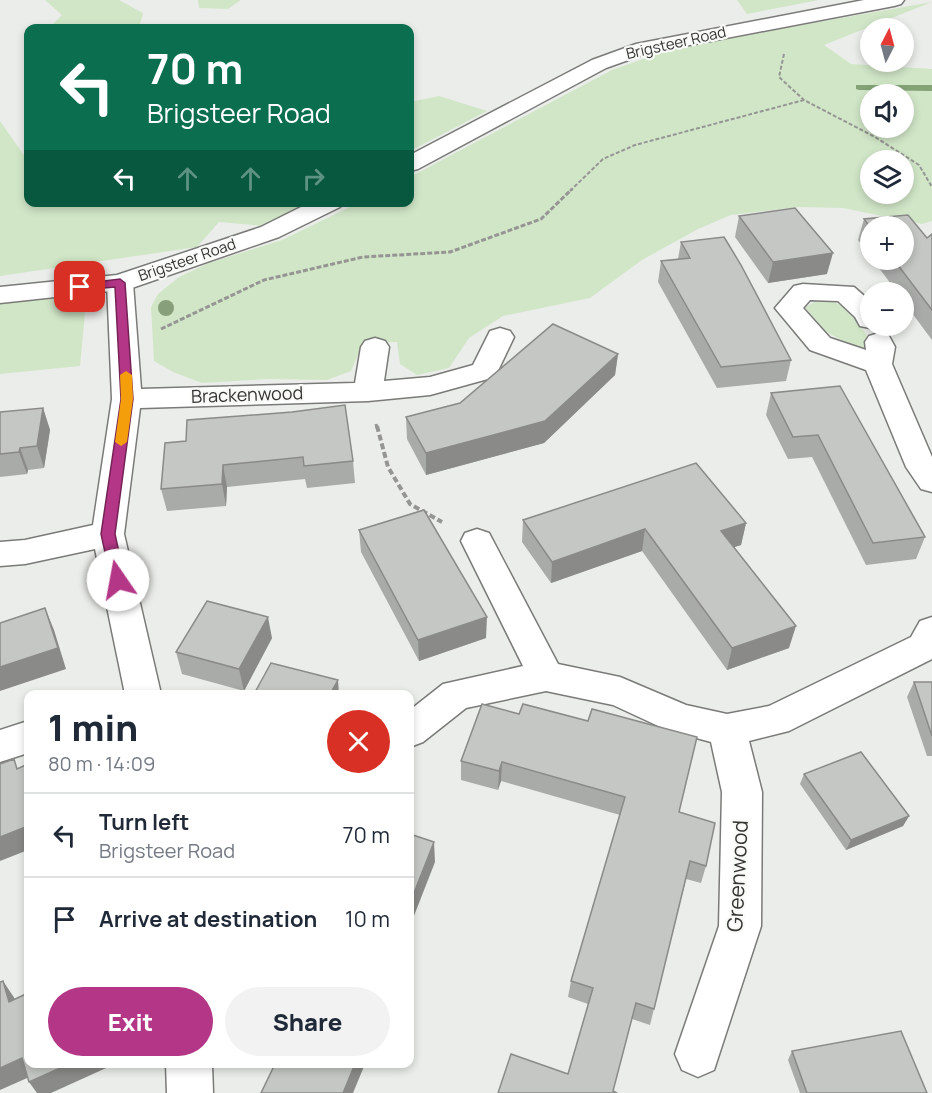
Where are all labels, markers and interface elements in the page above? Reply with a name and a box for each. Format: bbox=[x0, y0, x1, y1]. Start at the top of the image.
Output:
north arrow bbox=[860, 18, 914, 72]
map controls bbox=[860, 18, 914, 336]
street label: Brigsteer Road bbox=[624, 21, 728, 64]
text: 70 m bbox=[147, 39, 243, 97]
icon: left bbox=[48, 48, 126, 126]
button: sound bbox=[860, 84, 914, 138]
text: Brigsteer Road bbox=[147, 94, 331, 131]
button: layers bbox=[860, 150, 914, 204]
icon: left bbox=[108, 162, 141, 195]
icon: ahead bbox=[171, 162, 204, 195]
icon: ahead bbox=[234, 162, 267, 195]
icon: right bbox=[297, 162, 330, 195]
button: + bbox=[860, 216, 914, 270]
street label: Brigsteer Road bbox=[135, 233, 239, 286]
pin bbox=[54, 261, 105, 312]
icon: arrive bbox=[63, 270, 96, 303]
button: − bbox=[860, 282, 914, 336]
street label: Brackenwood bbox=[190, 380, 303, 408]
position arrow bbox=[86, 548, 150, 612]
text: 1 min bbox=[48, 703, 138, 752]
button: close bbox=[327, 710, 390, 773]
text: 80 m · 14:09 bbox=[48, 750, 155, 777]
text: Turn left bbox=[99, 807, 189, 837]
icon: left bbox=[48, 819, 81, 852]
street label: Greenwood bbox=[720, 819, 754, 933]
text: 70 m bbox=[342, 820, 390, 850]
text: Brigsteer Road bbox=[99, 837, 235, 864]
icon: arrive bbox=[48, 903, 81, 936]
text: Arrive at destination bbox=[99, 904, 317, 934]
text: 10 m bbox=[345, 904, 390, 934]
button: Exit bbox=[48, 987, 213, 1056]
button: Share bbox=[225, 987, 390, 1056]

